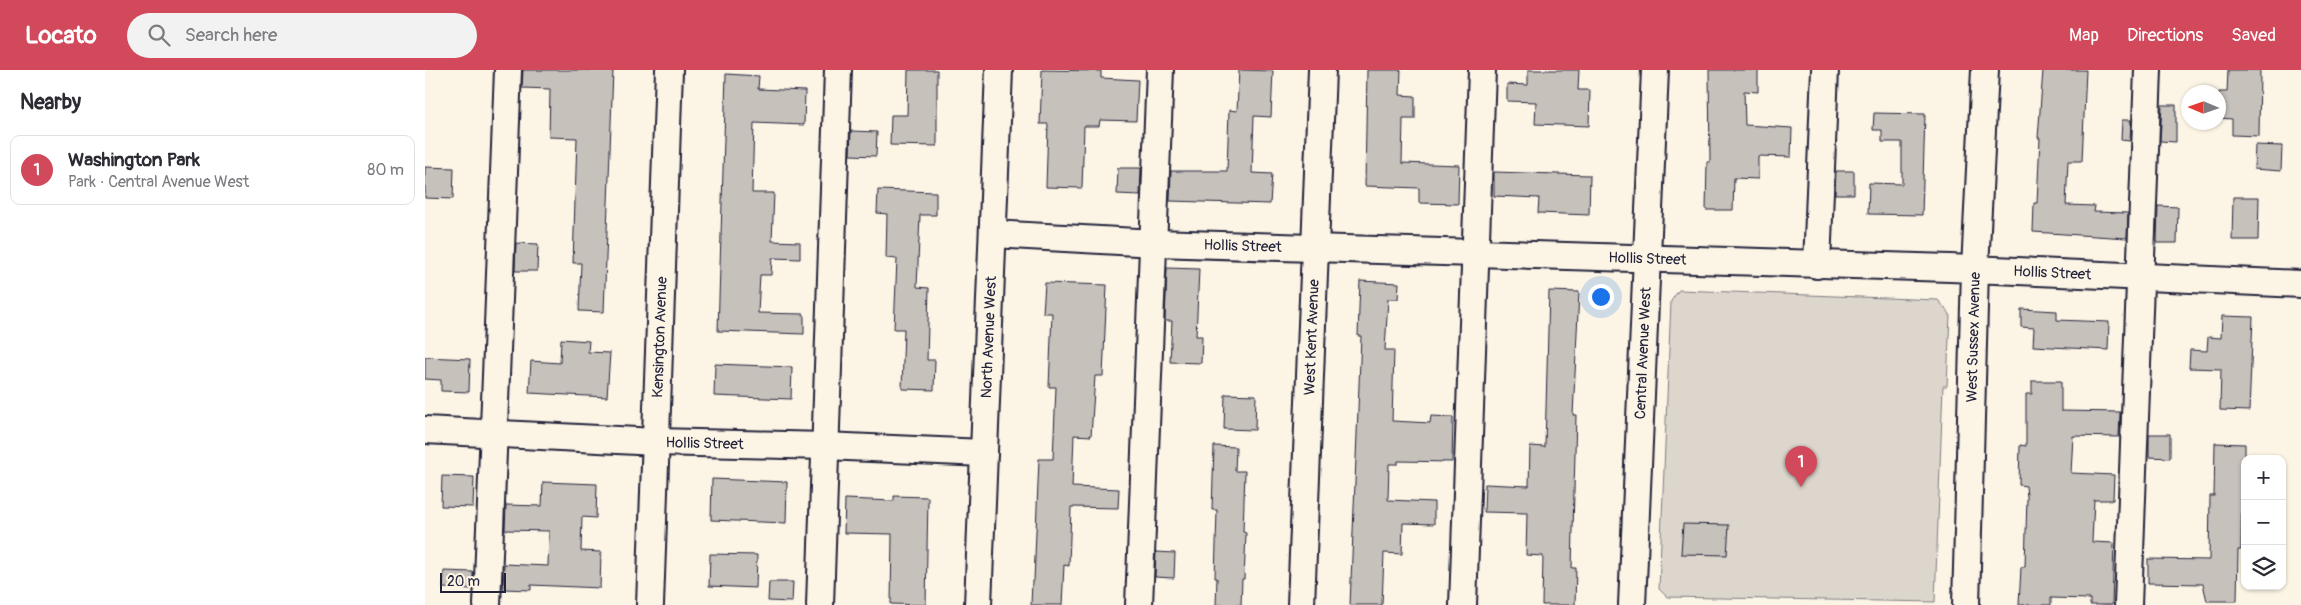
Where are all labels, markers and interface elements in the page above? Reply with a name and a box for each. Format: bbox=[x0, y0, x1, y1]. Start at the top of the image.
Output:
search box bbox=[127, 13, 477, 58]
text: Locato bbox=[25, 21, 97, 50]
icon: search bbox=[145, 21, 173, 49]
text: Search here bbox=[185, 23, 277, 47]
text: Map bbox=[2069, 24, 2099, 47]
text: Directions bbox=[2127, 24, 2203, 47]
text: Saved bbox=[2231, 24, 2276, 47]
north arrow bbox=[2181, 85, 2226, 130]
text: Nearby bbox=[20, 89, 81, 116]
text: Washington Park bbox=[68, 148, 200, 172]
text: 1 bbox=[34, 160, 40, 180]
text: 80 m bbox=[367, 160, 404, 180]
text: Park · Central Avenue West bbox=[68, 172, 249, 192]
street label: Hollis Street bbox=[1203, 235, 1283, 257]
street label: Hollis Street bbox=[1608, 248, 1688, 269]
street label: Hollis Street bbox=[2013, 261, 2093, 284]
street label: West Sussex Avenue bbox=[1962, 271, 1984, 402]
street label: North Avenue West bbox=[977, 275, 1000, 399]
street label: Kensington Avenue bbox=[648, 276, 671, 398]
street label: West Kent Avenue bbox=[1300, 278, 1323, 396]
your location bbox=[1588, 284, 1614, 310]
street label: Central Avenue West bbox=[1630, 286, 1655, 420]
street label: Hollis Street bbox=[665, 433, 745, 454]
pin: 1 bbox=[1785, 446, 1817, 487]
map controls bbox=[2241, 455, 2286, 590]
button: + bbox=[2241, 455, 2286, 500]
button: − bbox=[2241, 500, 2286, 545]
button: layers bbox=[2241, 545, 2286, 590]
scale bar bbox=[440, 570, 506, 593]
text: 20 m bbox=[447, 573, 480, 590]

